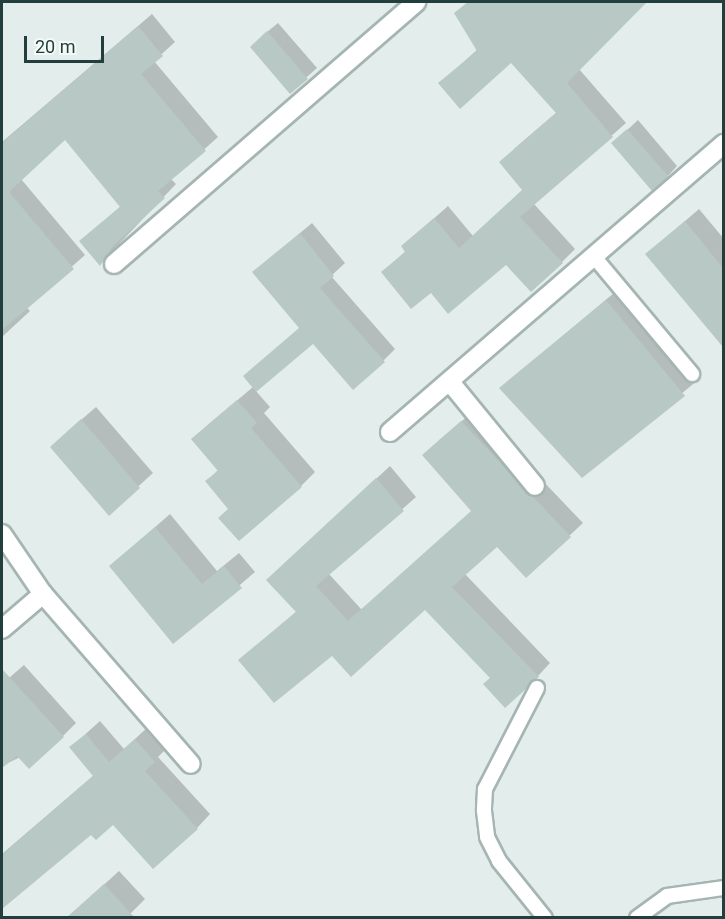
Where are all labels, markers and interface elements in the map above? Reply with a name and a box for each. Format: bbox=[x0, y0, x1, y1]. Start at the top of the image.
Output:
scale bar bbox=[27, 24, 106, 62]
text: 20 m bbox=[35, 36, 75, 57]

